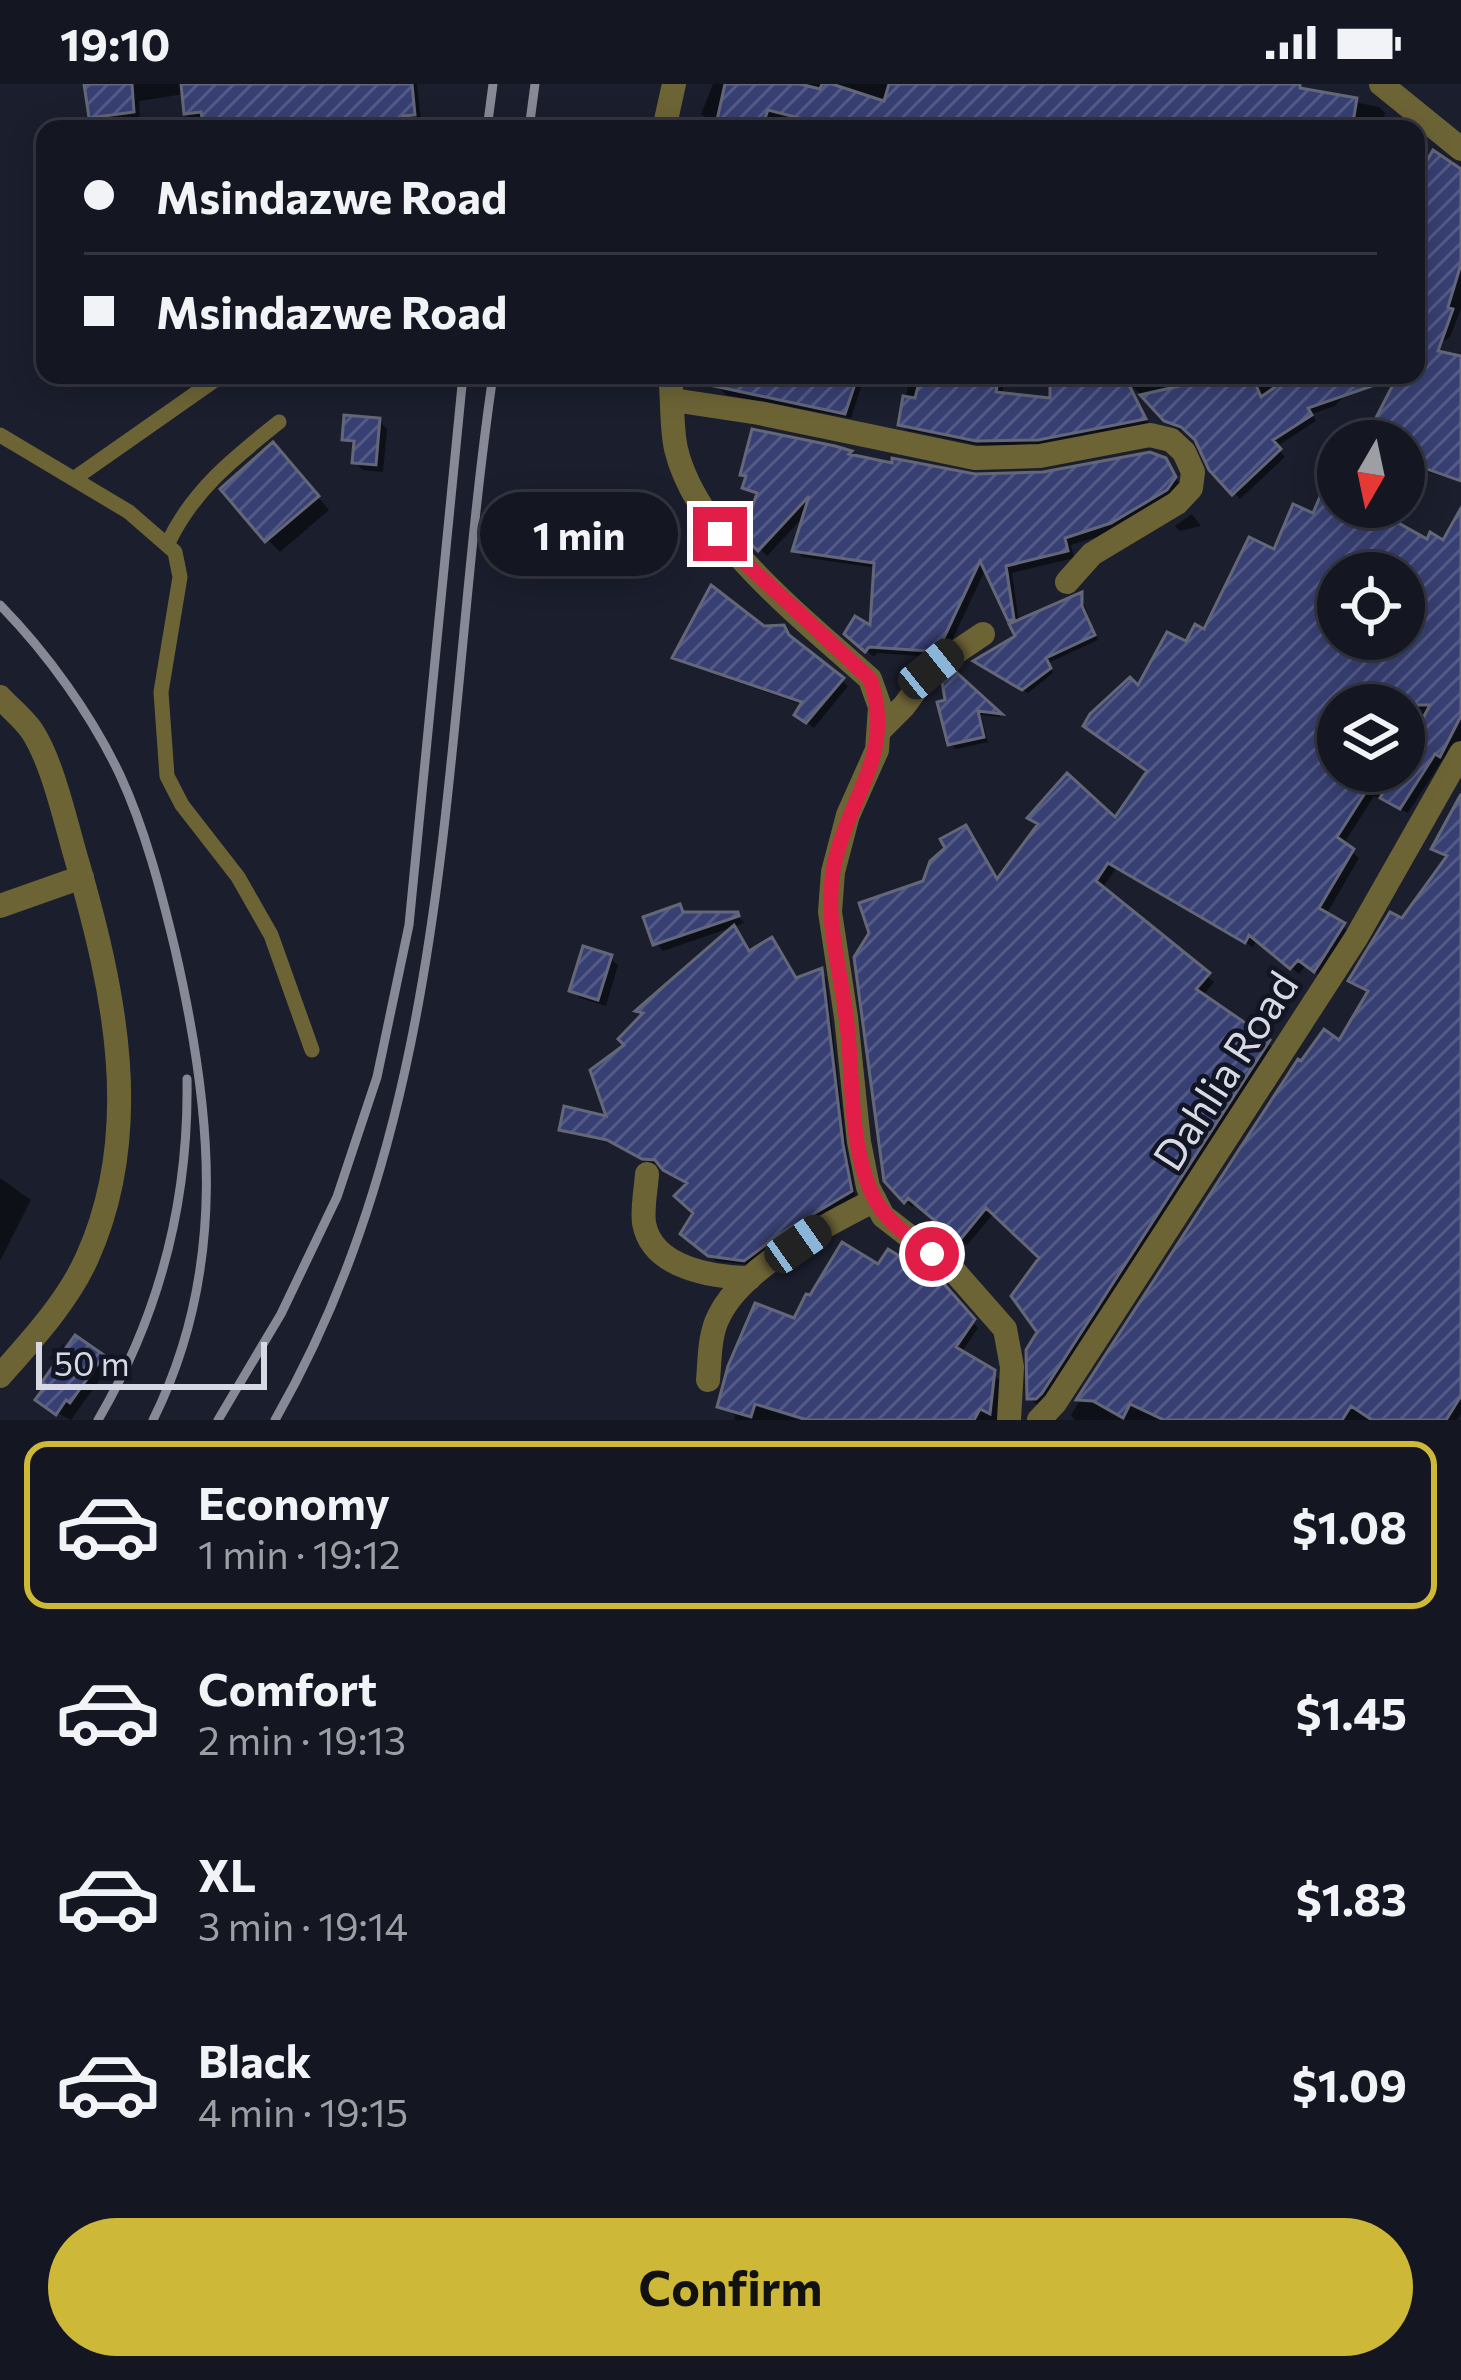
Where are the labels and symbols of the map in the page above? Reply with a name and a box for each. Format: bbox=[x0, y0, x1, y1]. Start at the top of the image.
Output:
north arrow bbox=[1317, 420, 1425, 528]
callout: 1 min bbox=[480, 492, 678, 576]
route end bbox=[693, 507, 747, 561]
car bbox=[892, 632, 970, 706]
street label: Dahlia Road bbox=[1141, 961, 1307, 1179]
car bbox=[758, 1209, 838, 1279]
route start bbox=[905, 1227, 959, 1281]
scale bar bbox=[36, 1336, 267, 1389]

